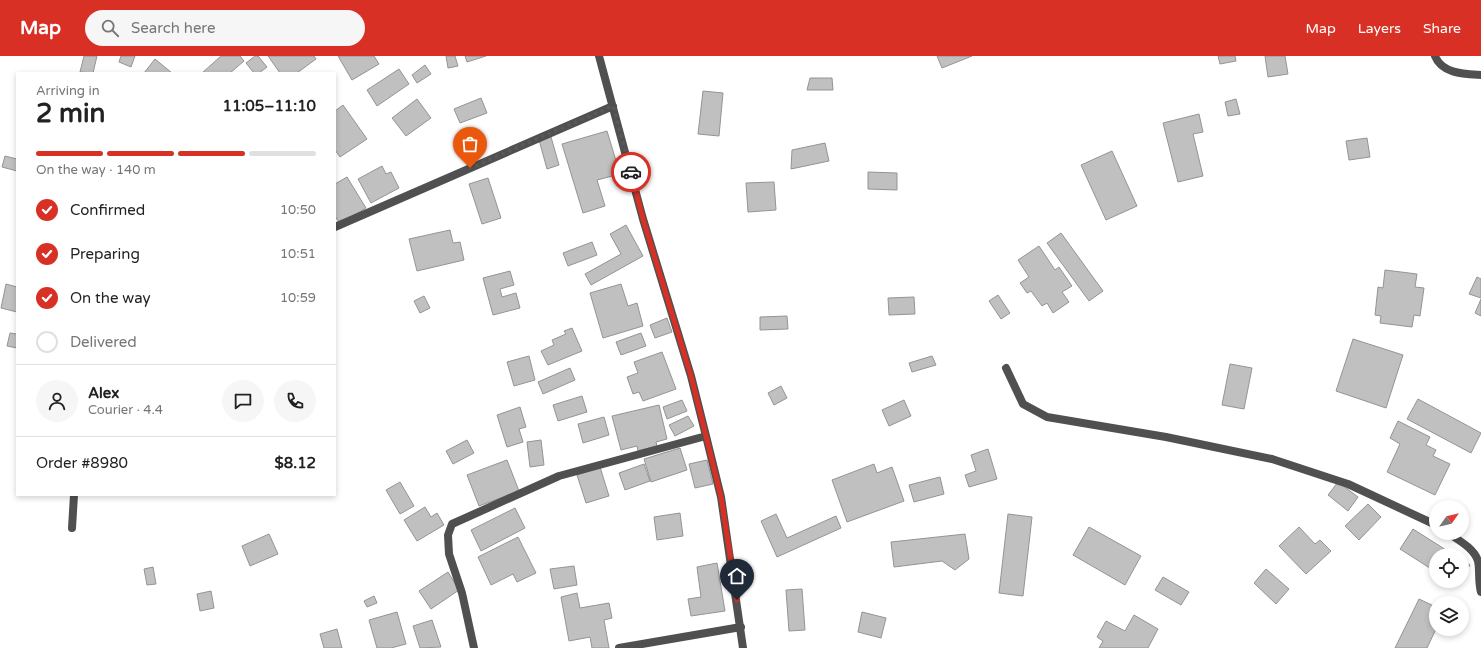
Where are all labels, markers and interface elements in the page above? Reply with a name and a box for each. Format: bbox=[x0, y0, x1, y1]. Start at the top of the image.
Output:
search box bbox=[85, 10, 365, 46]
text: Map bbox=[20, 17, 61, 39]
icon: search bbox=[99, 17, 121, 39]
text: Search here bbox=[131, 19, 215, 37]
text: Map bbox=[1306, 20, 1336, 37]
text: Layers bbox=[1358, 20, 1401, 37]
text: Share bbox=[1423, 20, 1461, 37]
text: Arriving in bbox=[36, 83, 100, 99]
text: 11:05–11:10 bbox=[223, 97, 316, 115]
text: 2 min bbox=[36, 98, 105, 129]
pin bbox=[453, 127, 487, 168]
icon: bag bbox=[459, 133, 481, 155]
courier bbox=[611, 152, 651, 192]
icon: car bbox=[620, 161, 642, 183]
text: On the way · 140 m bbox=[36, 162, 156, 178]
icon: check bbox=[36, 199, 58, 221]
text: Confirmed bbox=[70, 201, 145, 219]
text: 10:50 bbox=[280, 202, 316, 218]
icon: check bbox=[36, 243, 58, 265]
text: Preparing bbox=[70, 245, 140, 263]
text: 10:51 bbox=[280, 246, 316, 262]
icon: check bbox=[36, 287, 58, 309]
text: On the way bbox=[70, 289, 150, 307]
text: 10:59 bbox=[280, 290, 316, 306]
text: Delivered bbox=[70, 333, 137, 351]
button: person bbox=[36, 380, 78, 422]
button: chat bbox=[222, 380, 264, 422]
button: phone bbox=[274, 380, 316, 422]
text: Alex bbox=[88, 384, 119, 402]
text: Courier · 4.4 bbox=[88, 402, 163, 418]
text: Order #8980 bbox=[36, 454, 128, 472]
text: $8.12 bbox=[275, 454, 316, 472]
north arrow bbox=[1429, 500, 1469, 540]
map controls bbox=[1429, 500, 1469, 636]
button: locate bbox=[1429, 548, 1469, 588]
pin bbox=[720, 559, 754, 600]
icon: home bbox=[726, 565, 748, 587]
button: layers bbox=[1429, 596, 1469, 636]

